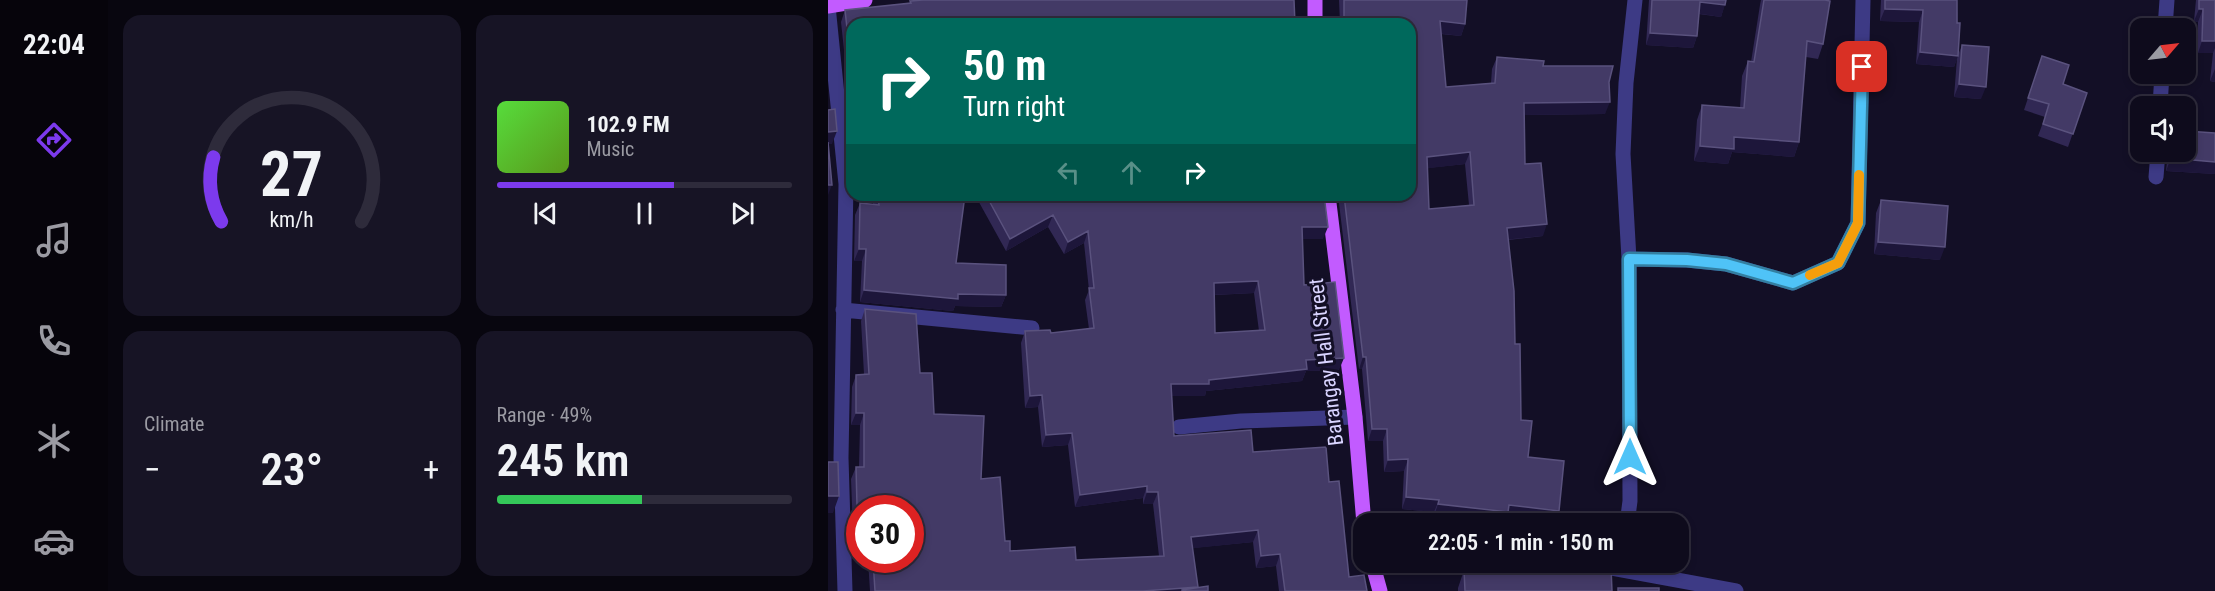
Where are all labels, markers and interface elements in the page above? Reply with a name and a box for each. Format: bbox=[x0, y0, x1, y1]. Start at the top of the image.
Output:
north arrow bbox=[2130, 18, 2196, 84]
map controls bbox=[2130, 18, 2196, 162]
text: 22:04 bbox=[23, 29, 85, 61]
text: 50 m bbox=[963, 41, 1046, 90]
pin bbox=[1836, 41, 1887, 92]
icon: right bbox=[864, 42, 942, 120]
icon: arrive bbox=[1845, 50, 1878, 83]
text: Turn right bbox=[963, 91, 1065, 123]
button: sound bbox=[2130, 96, 2196, 162]
text: 102.9 FM bbox=[587, 112, 670, 137]
icon: directions bbox=[33, 119, 75, 161]
text: Music bbox=[587, 137, 634, 161]
text: 27 bbox=[260, 139, 323, 212]
icon: left bbox=[1052, 156, 1085, 189]
icon: ahead bbox=[1115, 156, 1148, 189]
icon: right bbox=[1178, 156, 1211, 189]
icon: previous bbox=[529, 197, 562, 230]
icon: pause bbox=[628, 197, 661, 230]
icon: next bbox=[726, 197, 759, 230]
text: km/h bbox=[270, 208, 314, 233]
icon: music bbox=[33, 219, 75, 261]
street label: Barangay Hall Street bbox=[1304, 277, 1348, 447]
icon: phone bbox=[33, 320, 75, 362]
text: Range · 49% bbox=[497, 403, 592, 427]
text: Climate bbox=[144, 412, 204, 436]
icon: climate bbox=[33, 420, 75, 462]
position arrow bbox=[1598, 425, 1662, 489]
text: 245 km bbox=[497, 434, 630, 487]
text: 23° bbox=[260, 443, 323, 496]
text: − bbox=[144, 450, 161, 489]
text: + bbox=[423, 450, 439, 489]
speed limit sign: 30 bbox=[846, 495, 924, 573]
icon: car bbox=[33, 520, 75, 562]
text: 22:05 · 1 min · 150 m bbox=[1428, 530, 1614, 555]

